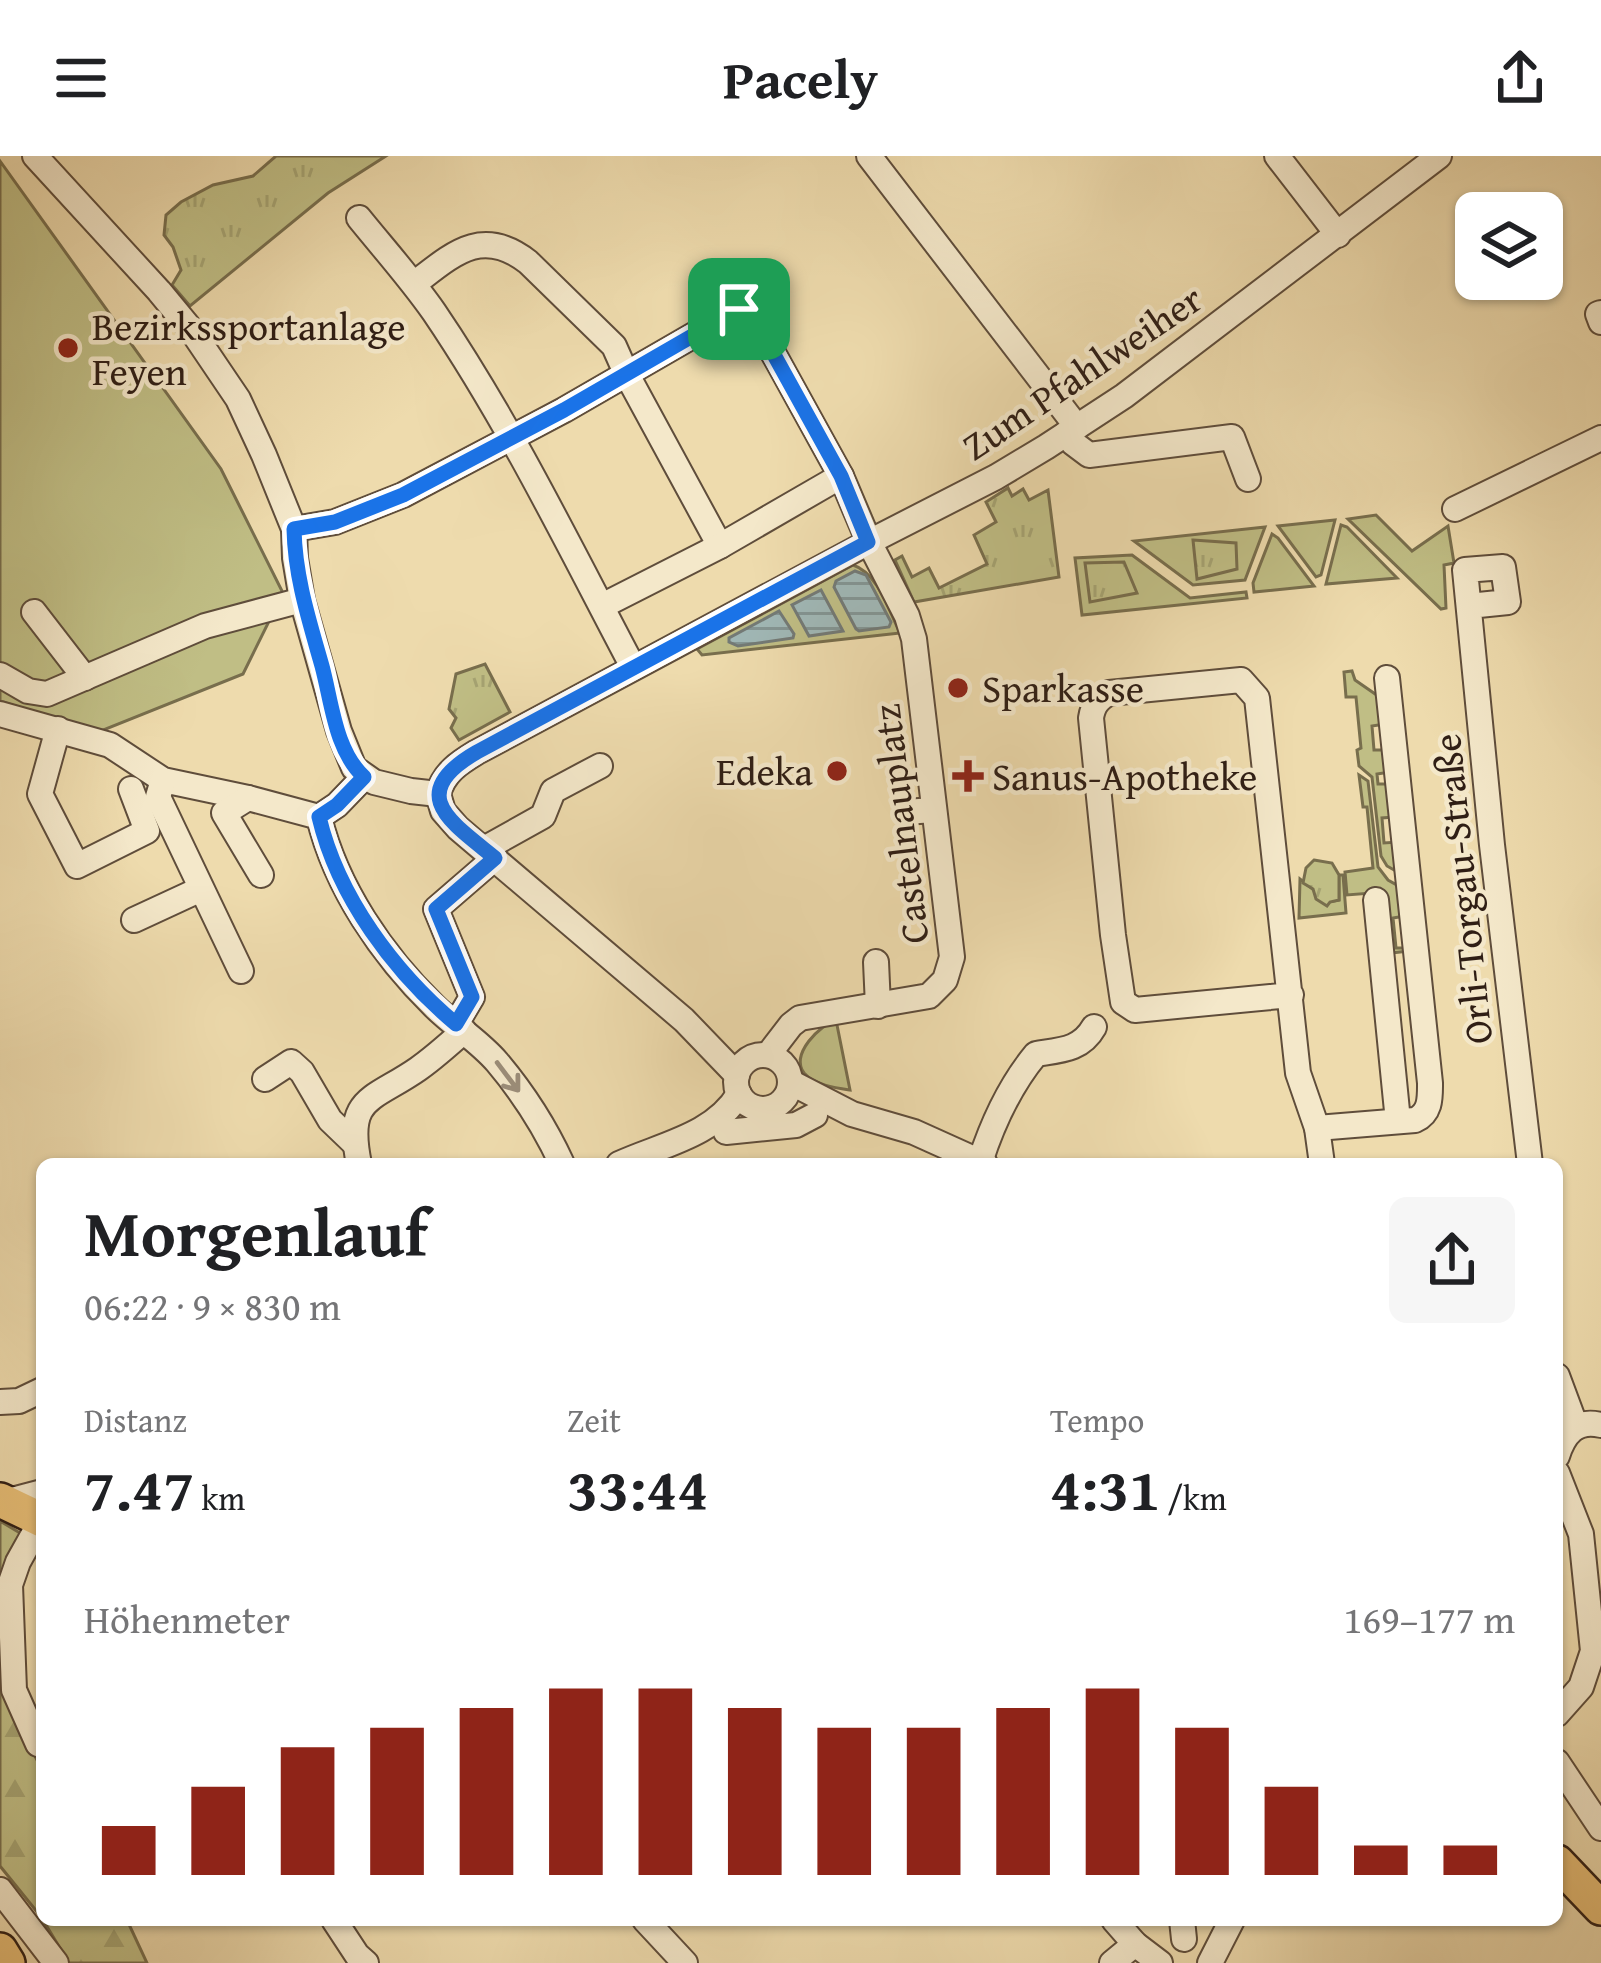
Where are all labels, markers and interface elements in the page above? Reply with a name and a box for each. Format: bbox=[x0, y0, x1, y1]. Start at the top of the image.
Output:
text: Pacely bbox=[723, 39, 878, 118]
icon: menu bbox=[48, 45, 114, 111]
icon: share bbox=[1487, 45, 1553, 111]
map controls bbox=[1455, 192, 1563, 300]
button: layers bbox=[1455, 192, 1563, 300]
pin bbox=[688, 258, 790, 360]
street label: Zum Pfahlweiher bbox=[950, 270, 1213, 473]
icon: arrive bbox=[706, 276, 772, 342]
place label: Bezirkssportanlage Feyen bbox=[92, 297, 405, 399]
marker: Bezirkssportanlage Feyen bbox=[55, 335, 81, 361]
place label: Sparkasse bbox=[982, 659, 1144, 716]
marker: Sparkasse bbox=[945, 675, 971, 701]
street label: Castelnauplatz bbox=[857, 701, 942, 947]
street label: Orli-Torgau-Straße bbox=[1417, 731, 1506, 1047]
place label: Edeka bbox=[716, 742, 814, 799]
place label: Sanus-Apotheke bbox=[992, 747, 1257, 804]
marker: Edeka bbox=[824, 758, 850, 784]
marker: Sanus-Apotheke bbox=[955, 763, 981, 789]
one-way arrow bbox=[494, 1061, 521, 1093]
text: Morgenlauf bbox=[84, 1183, 428, 1280]
button: share bbox=[1389, 1197, 1515, 1323]
text: 06:22 · 9 × 830 m bbox=[84, 1277, 341, 1334]
text: Distanz bbox=[84, 1396, 187, 1444]
text: Zeit bbox=[567, 1396, 621, 1444]
text: Tempo bbox=[1050, 1396, 1144, 1444]
text: 7.47 bbox=[84, 1444, 194, 1532]
text: 33:44 bbox=[567, 1444, 708, 1532]
text: 4:31 bbox=[1050, 1444, 1160, 1532]
text: km bbox=[194, 1474, 245, 1522]
text: /km bbox=[1160, 1474, 1227, 1522]
text: Höhenmeter bbox=[84, 1590, 290, 1647]
text: 169–177 m bbox=[1343, 1590, 1515, 1647]

